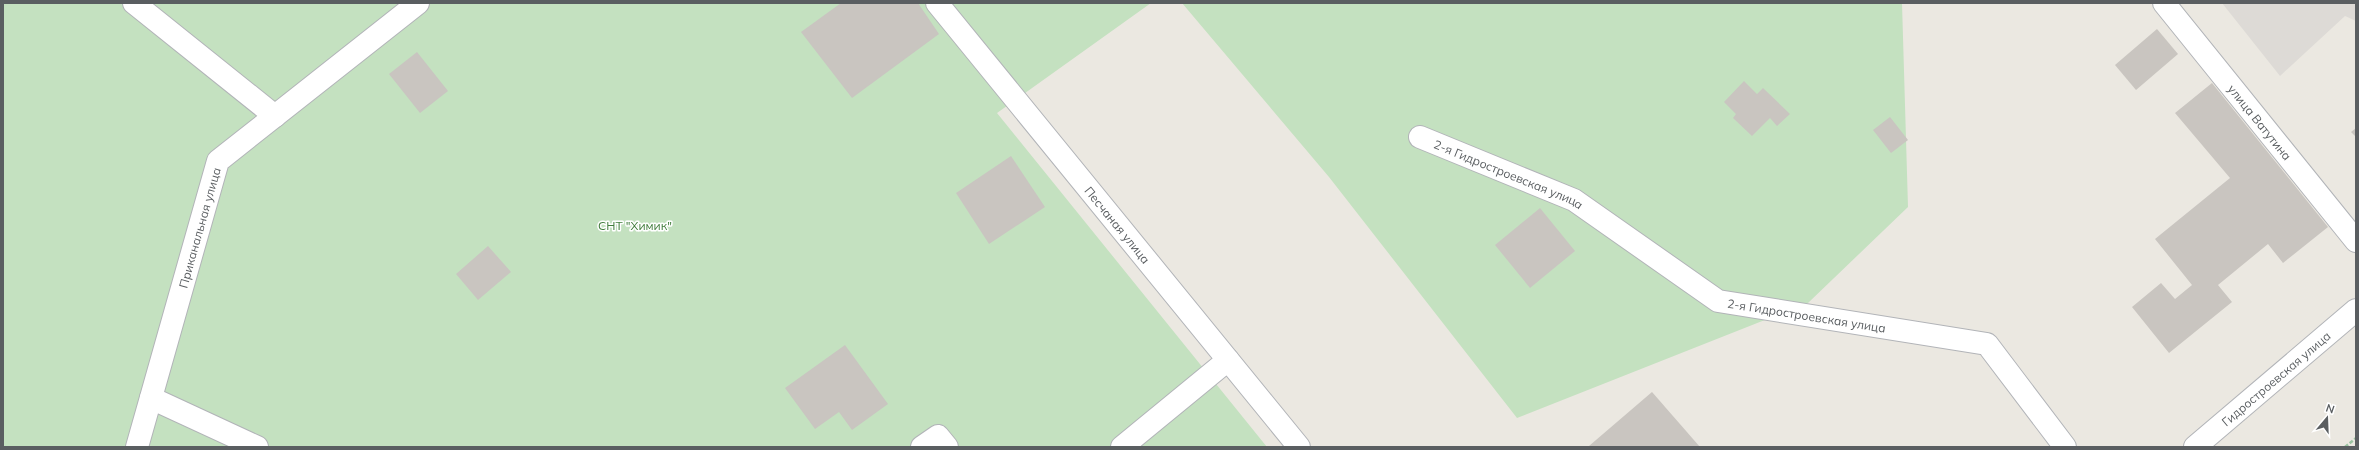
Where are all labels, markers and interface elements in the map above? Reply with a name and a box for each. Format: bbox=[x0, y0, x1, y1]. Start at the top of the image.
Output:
street label: улица Ватутина bbox=[2225, 81, 2295, 163]
street label: 2-я Гидростроевская улица bbox=[1432, 136, 1586, 212]
street label: Приканальная улица bbox=[175, 166, 223, 290]
street label: Песчаная улица bbox=[1082, 183, 1154, 266]
park label: СНТ "Химик" bbox=[598, 218, 672, 233]
street label: 2-я Гидростроевская улица bbox=[1726, 295, 1887, 335]
street label: Гидростроевская улица bbox=[2218, 328, 2333, 429]
north arrow bbox=[2307, 398, 2347, 438]
text: N bbox=[2324, 401, 2336, 417]

